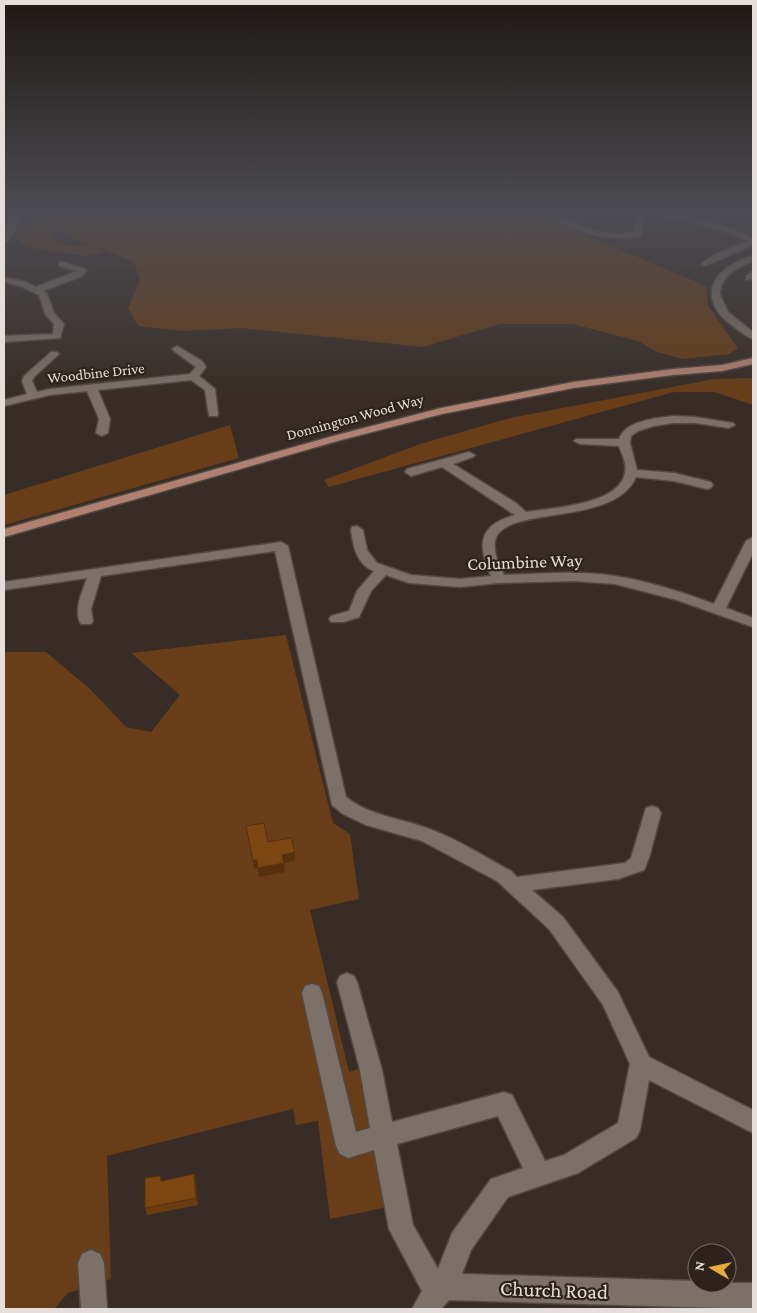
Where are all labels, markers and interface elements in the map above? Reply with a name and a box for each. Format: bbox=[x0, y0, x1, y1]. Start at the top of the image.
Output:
street label: Woodbine Drive bbox=[47, 360, 146, 386]
street label: Donnington Wood Way bbox=[285, 391, 426, 444]
street label: Columbine Way bbox=[467, 550, 584, 574]
north arrow bbox=[687, 1243, 737, 1293]
text: N bbox=[691, 1260, 708, 1272]
street label: Church Road bbox=[499, 1276, 609, 1304]

